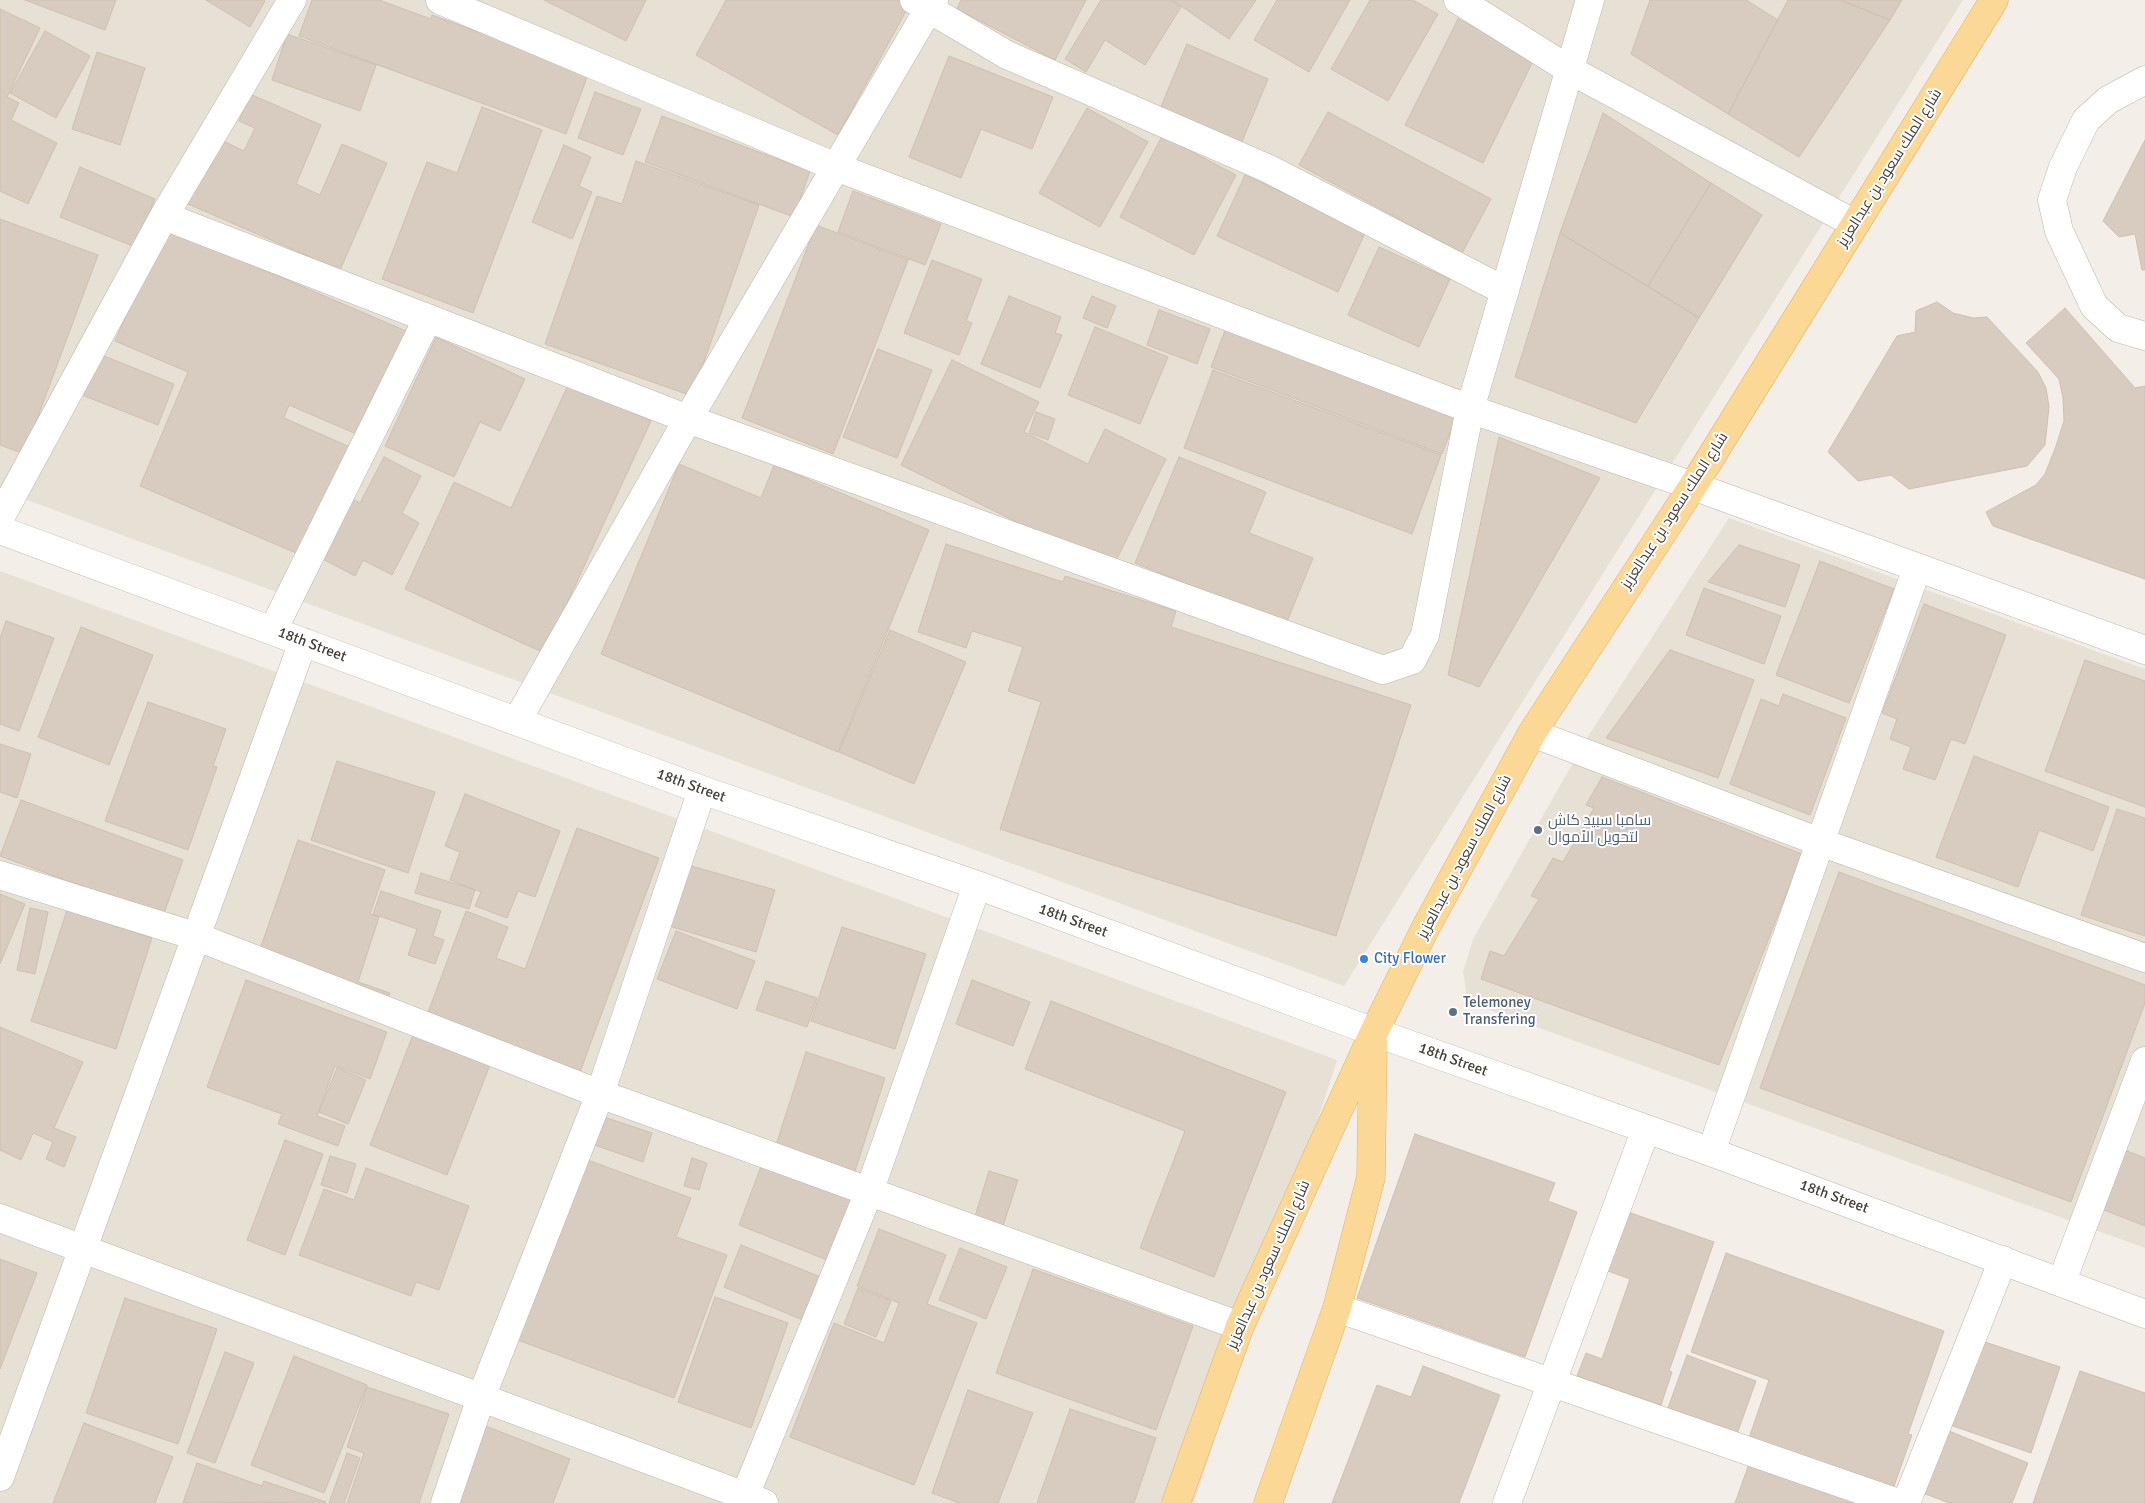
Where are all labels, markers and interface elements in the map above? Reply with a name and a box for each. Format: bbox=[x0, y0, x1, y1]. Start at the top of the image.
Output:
street label: شارع الملك سعود بن عبدالعزيز bbox=[1834, 86, 1946, 250]
street label: شارع الملك سعود بن عبدالعزيز bbox=[1618, 429, 1732, 593]
street label: 18th Street bbox=[275, 624, 349, 666]
street label: 18th Street bbox=[654, 765, 728, 807]
street label: شارع الملك سعود بن عبدالعزيز bbox=[1414, 772, 1516, 942]
place label: سامبا سبيد كاش لتحويل الأموال bbox=[1548, 812, 1651, 847]
marker: سامبا سبيد كاش لتحويل الأموال bbox=[1532, 824, 1544, 836]
street label: 18th Street bbox=[1036, 900, 1110, 942]
place label: City Flower bbox=[1374, 950, 1446, 968]
marker: City Flower bbox=[1358, 953, 1370, 965]
place label: Telemoney Transfering bbox=[1463, 994, 1536, 1029]
marker: Telemoney Transfering bbox=[1447, 1006, 1459, 1018]
street label: 18th Street bbox=[1416, 1039, 1490, 1081]
street label: 18th Street bbox=[1797, 1176, 1871, 1218]
street label: شارع الملك سعود بن عبدالعزيز bbox=[1224, 1178, 1314, 1352]

